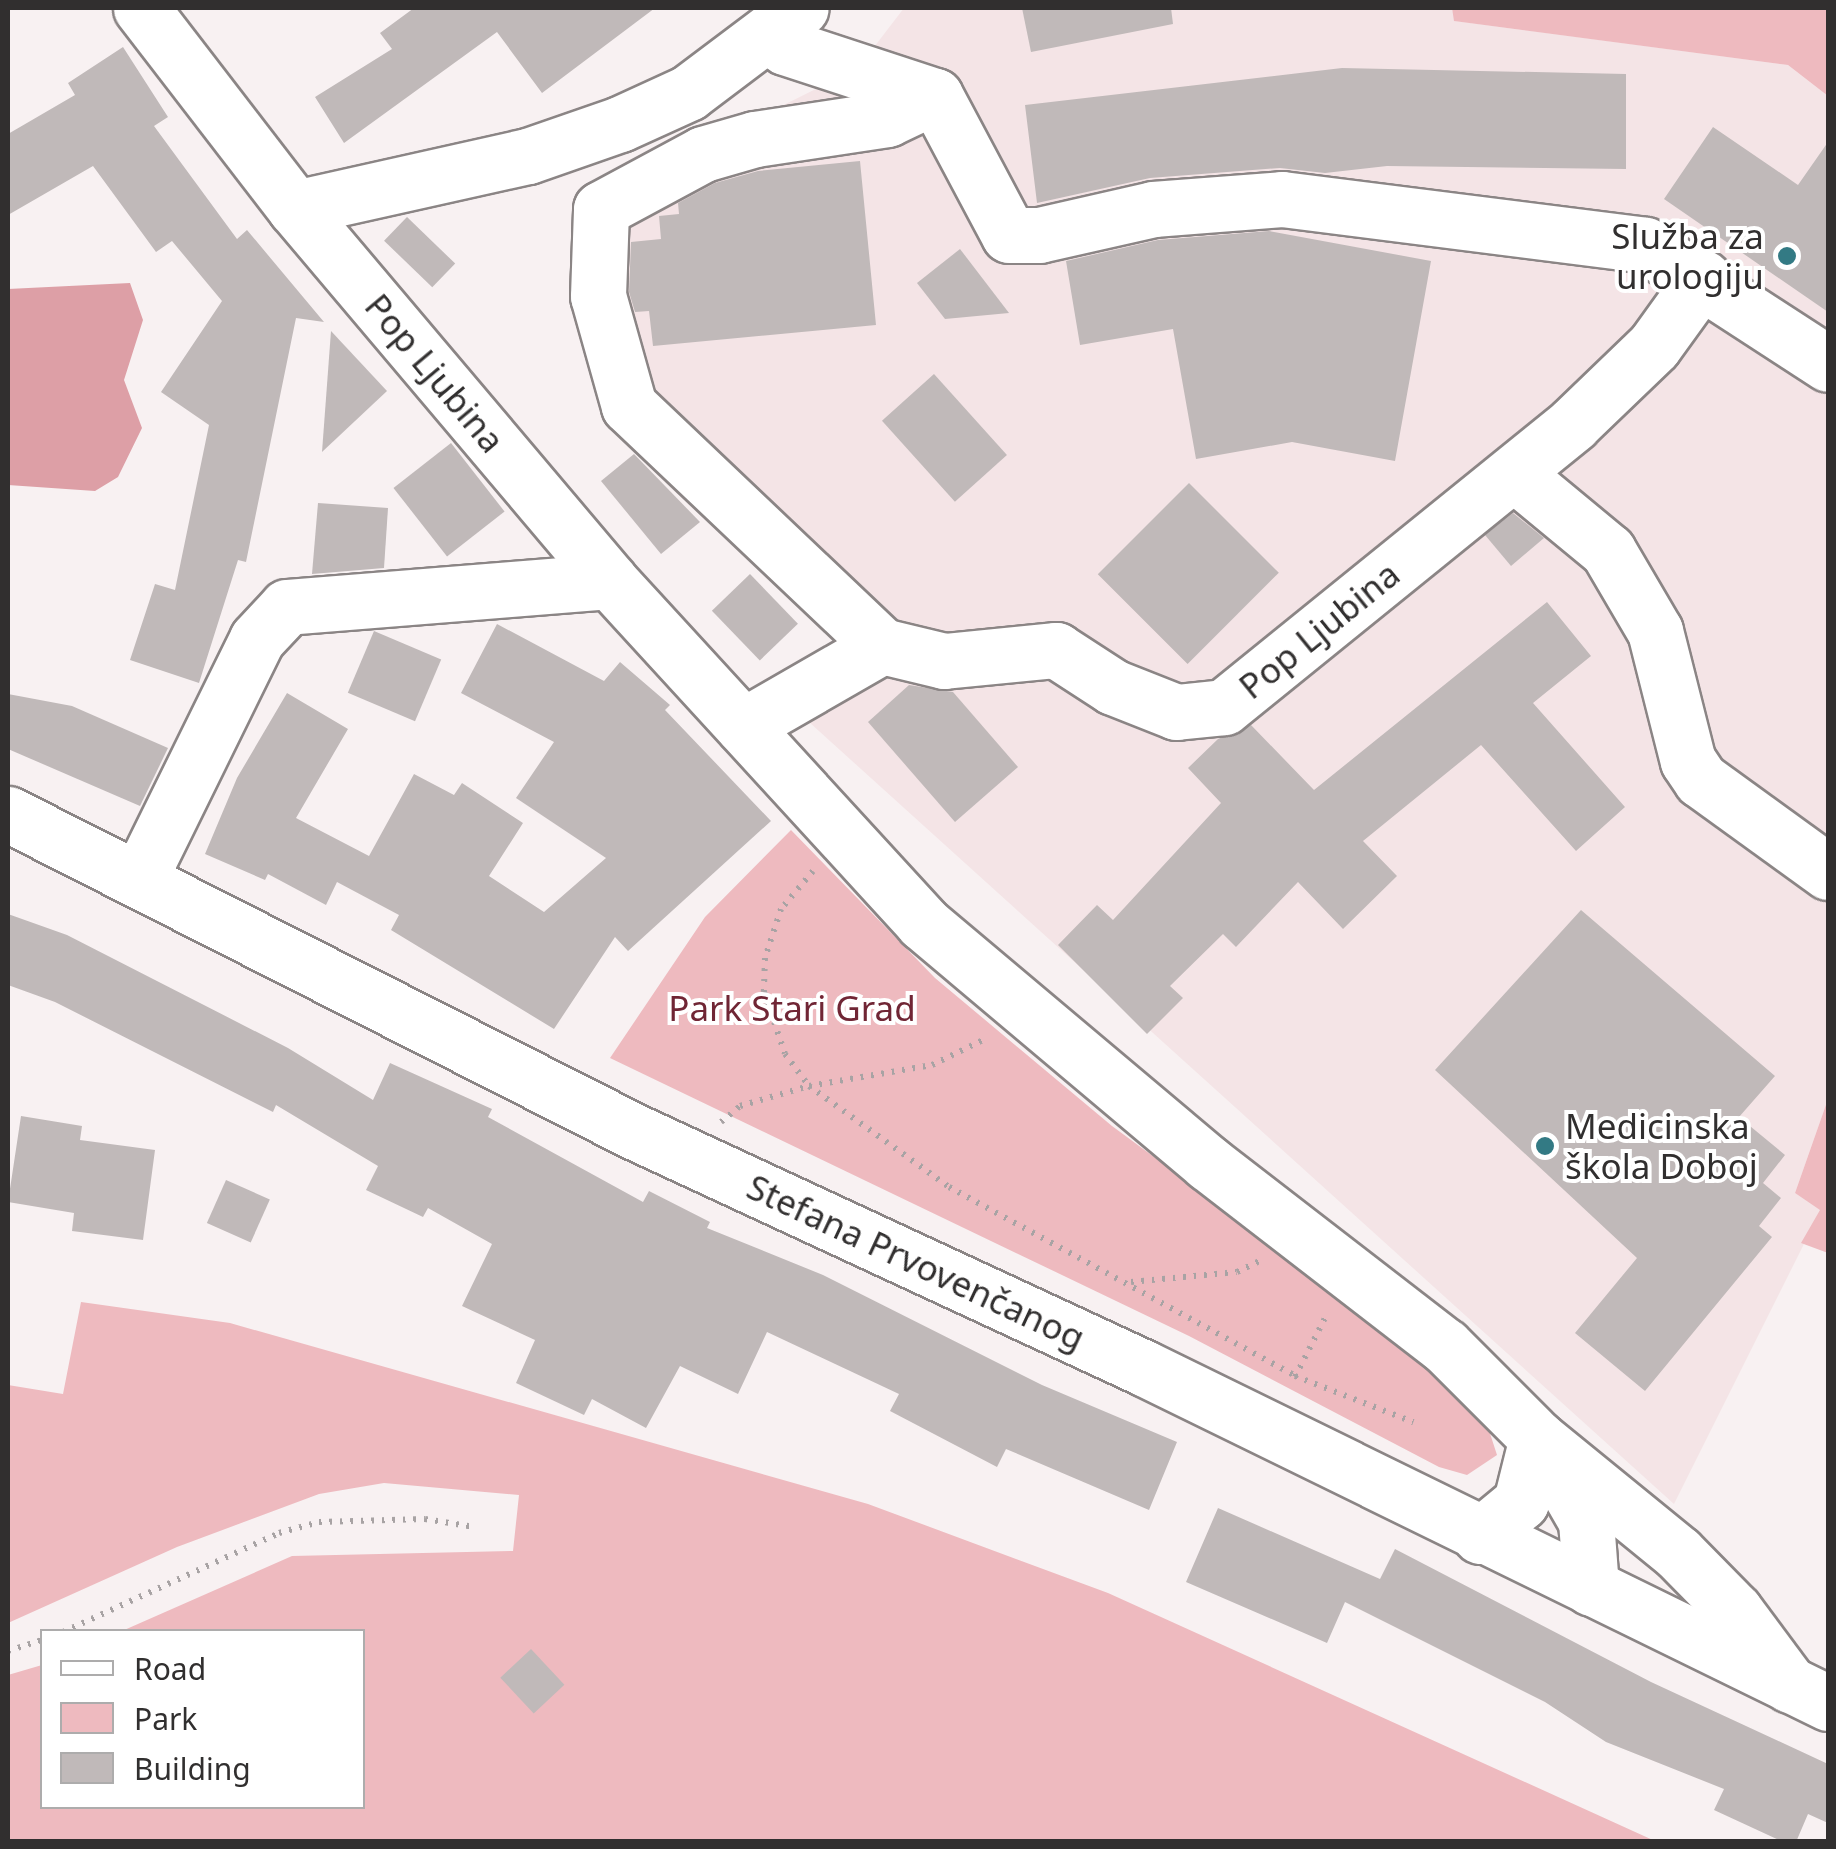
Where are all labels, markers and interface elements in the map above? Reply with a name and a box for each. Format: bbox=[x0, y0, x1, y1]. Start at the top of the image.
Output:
place label: Služba za urologiju bbox=[1611, 215, 1764, 297]
marker: Služba za urologiju bbox=[1774, 243, 1800, 269]
street label: Pop Ljubina bbox=[357, 285, 513, 461]
street label: Pop Ljubina bbox=[1230, 553, 1408, 707]
park label: Park Stari Grad bbox=[668, 987, 916, 1029]
place label: Medicinska škola Doboj bbox=[1565, 1105, 1758, 1187]
marker: Medicinska škola Doboj bbox=[1534, 1135, 1556, 1157]
street label: Stefana Prvovenčanog bbox=[741, 1165, 1091, 1359]
legend bbox=[40, 1629, 365, 1809]
text: Road bbox=[134, 1648, 206, 1689]
text: Park bbox=[134, 1698, 197, 1739]
text: Building bbox=[134, 1748, 251, 1789]

